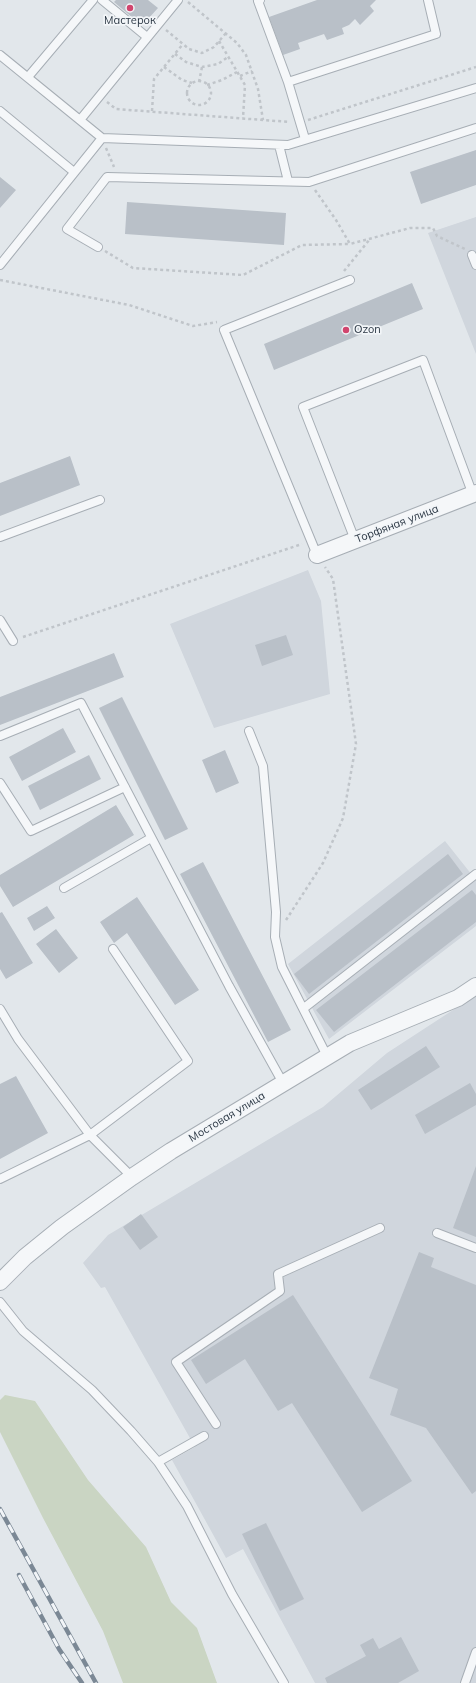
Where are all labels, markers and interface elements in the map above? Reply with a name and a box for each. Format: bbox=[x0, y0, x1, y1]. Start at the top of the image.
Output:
marker: Мастерок bbox=[125, 3, 135, 13]
place label: Мастерок bbox=[104, 14, 156, 28]
place label: Ozon bbox=[354, 323, 381, 337]
marker: Ozon bbox=[341, 325, 351, 335]
street label: Торфяная улица bbox=[353, 502, 441, 546]
street label: Мостовая улица bbox=[186, 1089, 268, 1145]

